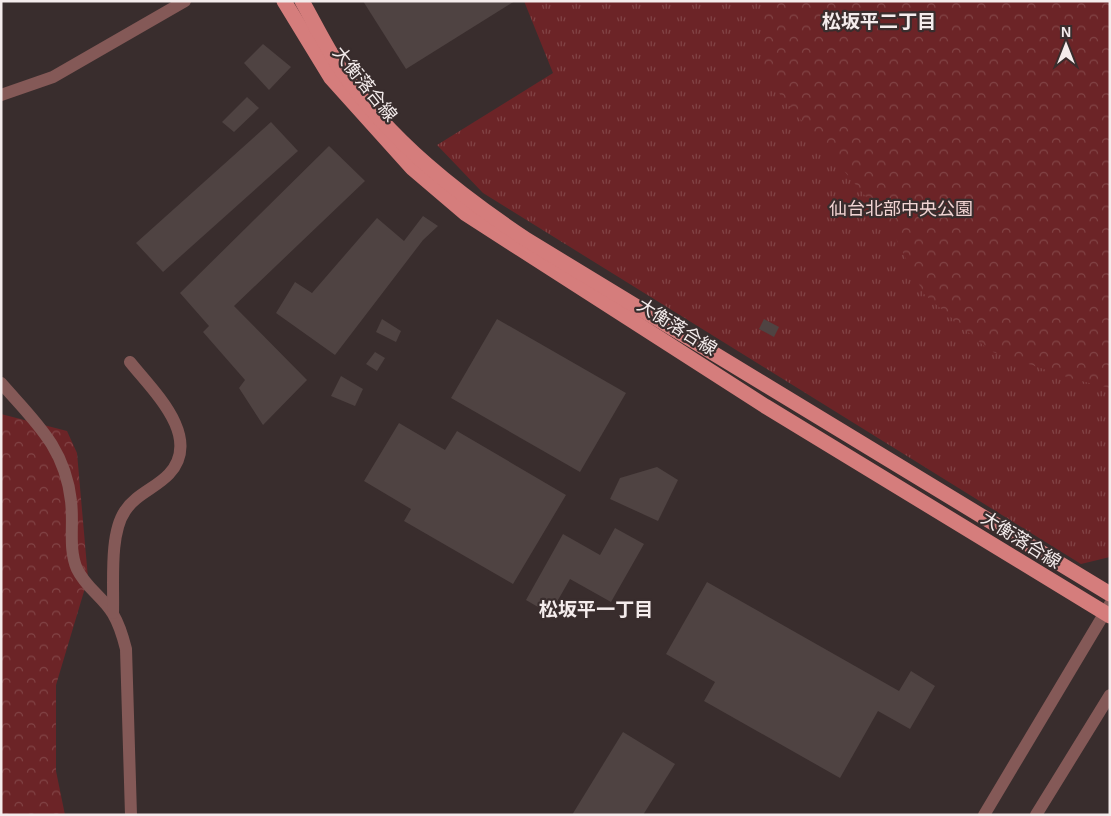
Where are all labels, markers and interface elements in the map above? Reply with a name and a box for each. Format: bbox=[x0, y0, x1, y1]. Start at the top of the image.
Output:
district label: 松坂平二丁目 bbox=[822, 11, 936, 32]
north arrow bbox=[1041, 20, 1091, 70]
text: N bbox=[1061, 24, 1071, 40]
street label: 大衡落合線 bbox=[329, 43, 401, 125]
park label: 仙台北部中央公園 bbox=[829, 199, 973, 219]
street label: 大衡落合線 bbox=[634, 295, 720, 359]
street label: 大衡落合線 bbox=[978, 508, 1064, 572]
district label: 松坂平一丁目 bbox=[539, 599, 653, 620]

